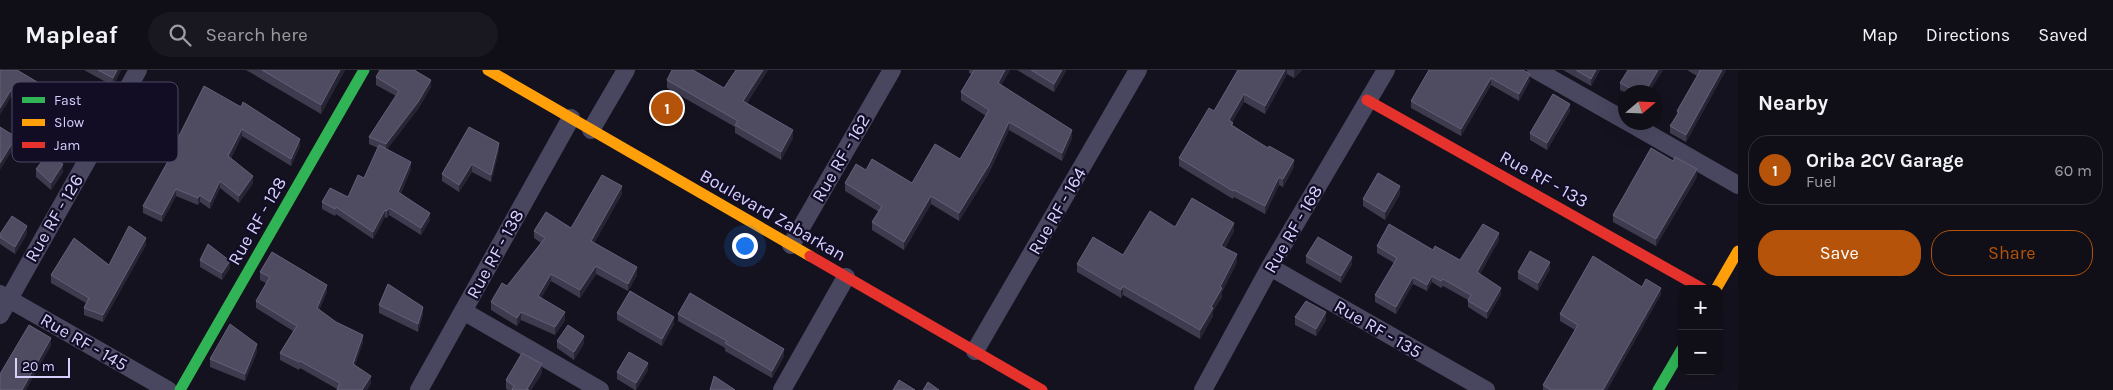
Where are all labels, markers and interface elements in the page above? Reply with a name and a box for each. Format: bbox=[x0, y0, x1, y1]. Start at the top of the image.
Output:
search box bbox=[148, 12, 498, 57]
text: Mapleaf bbox=[25, 21, 118, 49]
icon: search bbox=[166, 21, 194, 49]
text: Search here bbox=[206, 24, 308, 46]
text: Map bbox=[1862, 24, 1898, 46]
text: Directions bbox=[1926, 24, 2010, 46]
text: Saved bbox=[2038, 24, 2088, 46]
legend bbox=[12, 82, 178, 162]
north arrow bbox=[1618, 85, 1663, 130]
pin: 1 bbox=[651, 89, 683, 127]
text: Nearby bbox=[1758, 91, 1828, 115]
text: Fast bbox=[54, 92, 81, 109]
street label: Rue RF - 162 bbox=[807, 110, 875, 206]
text: Slow bbox=[54, 114, 84, 131]
text: Jam bbox=[54, 137, 80, 154]
street label: Rue RF - 133 bbox=[1496, 146, 1592, 212]
text: Oriba 2CV Garage bbox=[1806, 150, 1964, 172]
text: 1 bbox=[1772, 161, 1778, 180]
text: 60 m bbox=[2055, 161, 2092, 180]
street label: Rue RF - 164 bbox=[1023, 163, 1091, 259]
street label: Boulevard Zabarkan bbox=[696, 164, 850, 266]
street label: Rue RF - 126 bbox=[20, 170, 88, 266]
text: Fuel bbox=[1806, 172, 1836, 191]
street label: Rue RF - 128 bbox=[223, 173, 291, 269]
street label: Rue RF - 168 bbox=[1259, 181, 1327, 277]
street label: Rue RF - 138 bbox=[462, 206, 528, 302]
button: Save bbox=[1758, 230, 1921, 276]
button: Share bbox=[1931, 230, 2093, 276]
your location bbox=[732, 233, 758, 259]
map controls bbox=[1678, 285, 1723, 375]
button: + bbox=[1678, 285, 1723, 330]
street label: Rue RF - 135 bbox=[1330, 295, 1426, 363]
street label: Rue RF - 145 bbox=[37, 308, 131, 376]
button: − bbox=[1678, 330, 1723, 375]
scale bar bbox=[15, 355, 70, 378]
text: 20 m bbox=[22, 358, 55, 375]

